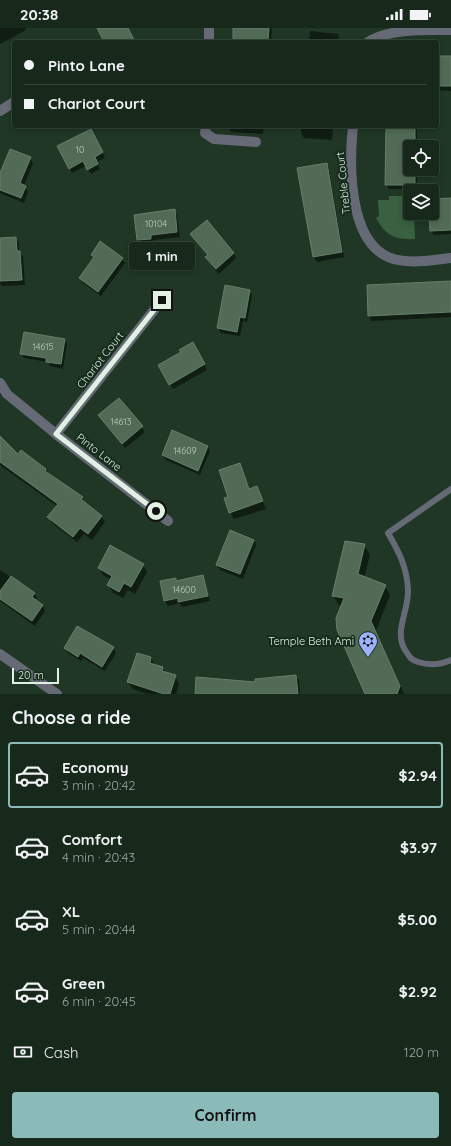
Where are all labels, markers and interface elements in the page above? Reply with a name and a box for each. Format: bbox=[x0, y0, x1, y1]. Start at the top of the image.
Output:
text: 20:38 bbox=[20, 5, 58, 24]
text: Pinto Lane bbox=[48, 56, 125, 75]
text: Chariot Court bbox=[48, 94, 146, 113]
map controls bbox=[403, 140, 439, 220]
button: locate bbox=[403, 140, 439, 176]
house number: 10 bbox=[76, 144, 84, 155]
street label: Treble Court bbox=[333, 151, 353, 215]
button: layers bbox=[403, 184, 439, 220]
house number: 10104 bbox=[145, 218, 167, 229]
callout: 1 min bbox=[129, 242, 195, 270]
text: 1 min bbox=[146, 248, 178, 264]
route end bbox=[153, 291, 171, 309]
street label: Chariot Court bbox=[74, 329, 127, 391]
house number: 14615 bbox=[33, 341, 54, 352]
house number: 14613 bbox=[111, 416, 132, 427]
street label: Pinto Lane bbox=[74, 430, 124, 474]
house number: 14609 bbox=[173, 445, 197, 456]
route start bbox=[147, 502, 165, 520]
house number: 14600 bbox=[172, 584, 196, 595]
synagogue icon: Temple Beth Ami bbox=[357, 630, 379, 658]
place label: Temple Beth Ami bbox=[268, 634, 354, 648]
scale bar bbox=[12, 666, 59, 685]
text: 20 m bbox=[18, 668, 44, 682]
text: Choose a ride bbox=[12, 706, 131, 729]
icon: car bbox=[14, 757, 50, 793]
text: Economy bbox=[62, 758, 129, 777]
text: $2.94 bbox=[398, 766, 437, 785]
text: 3 min · 20:42 bbox=[62, 777, 136, 793]
icon: car bbox=[14, 829, 50, 865]
text: Comfort bbox=[62, 830, 123, 849]
text: $3.97 bbox=[400, 838, 437, 857]
text: 4 min · 20:43 bbox=[62, 849, 135, 865]
icon: car bbox=[14, 901, 50, 937]
text: XL bbox=[62, 902, 80, 921]
text: $5.00 bbox=[398, 910, 437, 929]
text: 5 min · 20:44 bbox=[62, 921, 136, 937]
icon: car bbox=[14, 973, 50, 1009]
text: Green bbox=[62, 974, 105, 993]
text: $2.92 bbox=[399, 982, 437, 1001]
text: 6 min · 20:45 bbox=[62, 993, 136, 1009]
icon: cash bbox=[12, 1041, 34, 1063]
text: Cash bbox=[44, 1043, 78, 1062]
text: 120 m bbox=[404, 1044, 439, 1060]
button: Confirm bbox=[12, 1092, 439, 1138]

